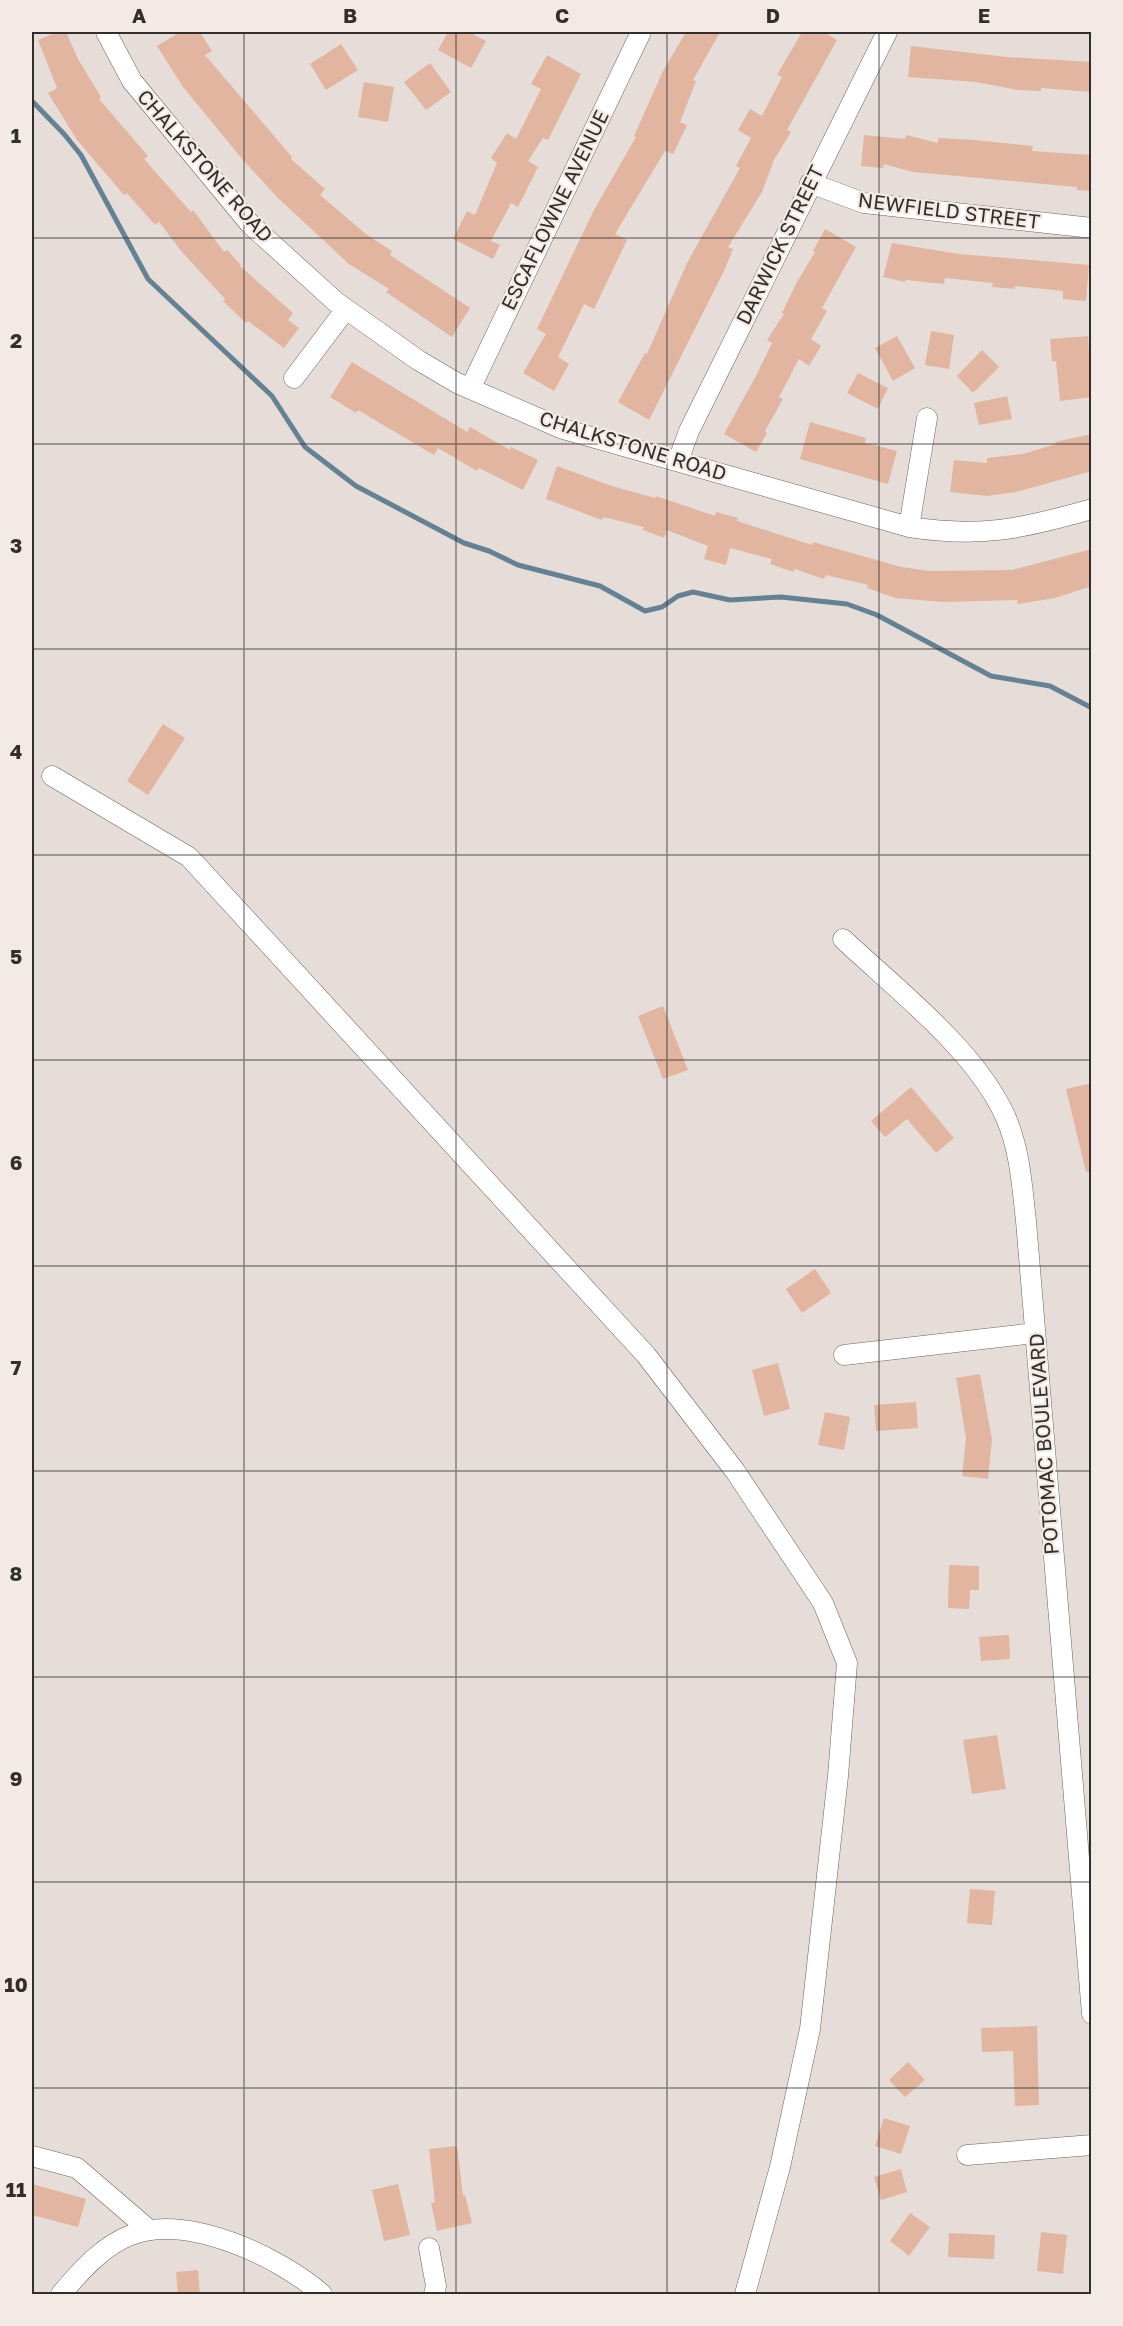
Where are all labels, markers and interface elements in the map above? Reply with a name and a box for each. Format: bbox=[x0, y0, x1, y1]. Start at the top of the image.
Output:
text: A bbox=[132, 3, 146, 27]
text: B bbox=[343, 3, 357, 27]
text: C bbox=[555, 3, 569, 27]
text: D bbox=[766, 3, 780, 27]
text: E bbox=[978, 3, 990, 27]
street label: CHALKSTONE ROAD bbox=[133, 84, 279, 247]
street label: ESCAFLOWNE AVENUE bbox=[495, 106, 613, 313]
text: 1 bbox=[11, 123, 21, 147]
street label: DARWICK STREET bbox=[730, 161, 828, 328]
street label: NEWFIELD STREET bbox=[857, 187, 1041, 233]
text: 2 bbox=[10, 328, 22, 352]
street label: CHALKSTONE ROAD bbox=[537, 405, 730, 485]
text: 3 bbox=[10, 533, 22, 557]
text: 4 bbox=[10, 739, 22, 763]
text: 5 bbox=[10, 944, 22, 968]
text: 6 bbox=[10, 1150, 22, 1174]
street label: POTOMAC BOULEVARD bbox=[1023, 1332, 1063, 1556]
text: 7 bbox=[11, 1355, 22, 1379]
text: 8 bbox=[10, 1561, 22, 1585]
text: 9 bbox=[10, 1766, 22, 1790]
text: 10 bbox=[4, 1972, 28, 1996]
text: 11 bbox=[6, 2177, 26, 2201]

